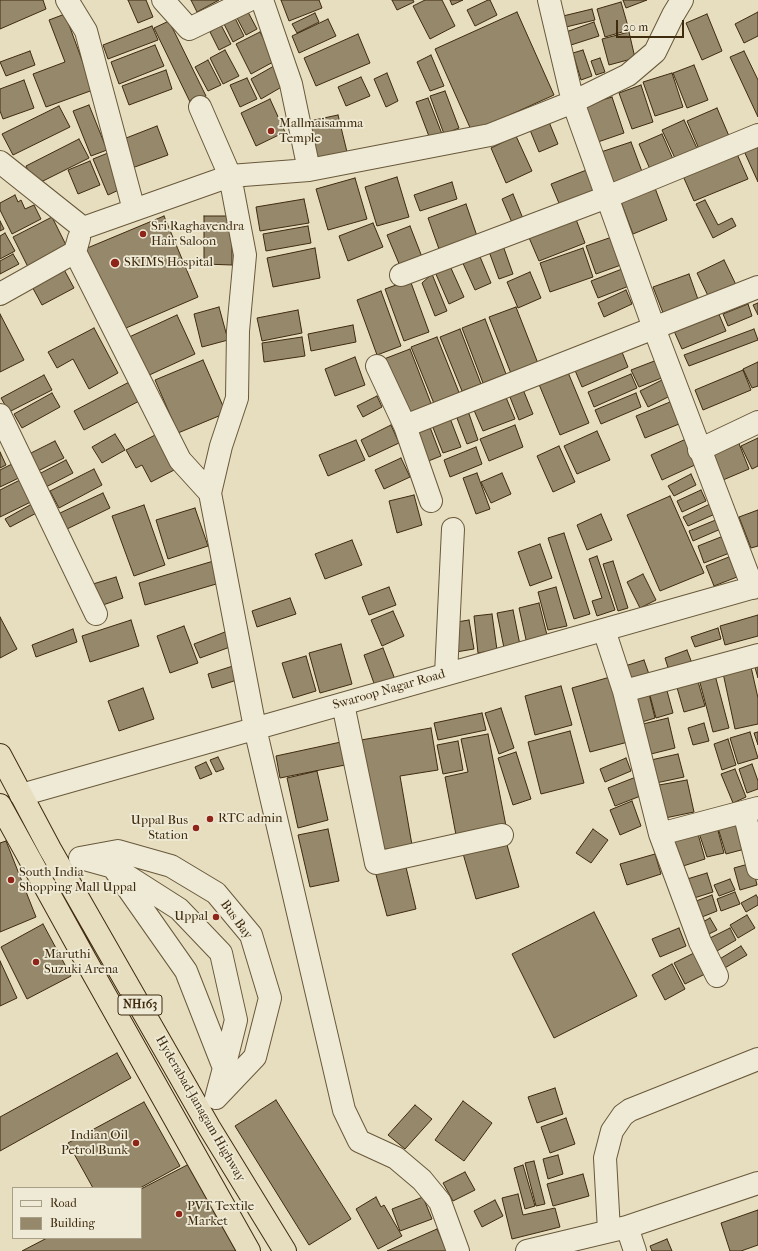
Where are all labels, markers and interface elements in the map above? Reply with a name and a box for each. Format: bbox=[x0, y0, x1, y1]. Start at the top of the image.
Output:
scale bar bbox=[618, 12, 686, 38]
text: 20 m bbox=[623, 20, 648, 34]
place label: Mallmaisamma Temple bbox=[279, 116, 363, 147]
marker: Mallmaisamma Temple bbox=[266, 126, 276, 136]
place label: Sri Raghavendra Hair Saloon bbox=[151, 219, 244, 250]
marker: Sri Raghavendra Hair Saloon bbox=[138, 229, 148, 239]
place label: SKIMS Hospital bbox=[124, 255, 213, 271]
marker: SKIMS Hospital bbox=[109, 257, 121, 269]
street label: Swaroop Nagar Road bbox=[331, 666, 447, 714]
place label: RTC admin bbox=[218, 811, 283, 827]
place label: Uppal Bus Station bbox=[131, 813, 188, 844]
marker: RTC admin bbox=[205, 814, 215, 824]
marker: Uppal Bus Station bbox=[191, 823, 201, 833]
place label: South India Shopping Mall Uppal bbox=[19, 865, 136, 896]
marker: South India Shopping Mall Uppal bbox=[6, 875, 16, 885]
street label: Bus Bay bbox=[217, 897, 255, 943]
place label: Uppal bbox=[174, 909, 208, 925]
marker: Uppal bbox=[211, 912, 221, 922]
place label: Maruthi Suzuki Arena bbox=[44, 947, 118, 978]
marker: Maruthi Suzuki Arena bbox=[31, 957, 41, 967]
road number: NH163 bbox=[118, 995, 162, 1015]
street label: Hyderabad-Janagam Highway bbox=[152, 1033, 248, 1185]
place label: Indian Oil Petrol Bunk bbox=[61, 1128, 128, 1159]
marker: Indian Oil Petrol Bunk bbox=[131, 1138, 141, 1148]
legend bbox=[12, 1187, 142, 1239]
text: Road bbox=[50, 1196, 77, 1210]
place label: PVT Textile Market bbox=[187, 1199, 254, 1230]
marker: PVT Textile Market bbox=[174, 1209, 184, 1219]
text: Building bbox=[50, 1216, 95, 1230]

